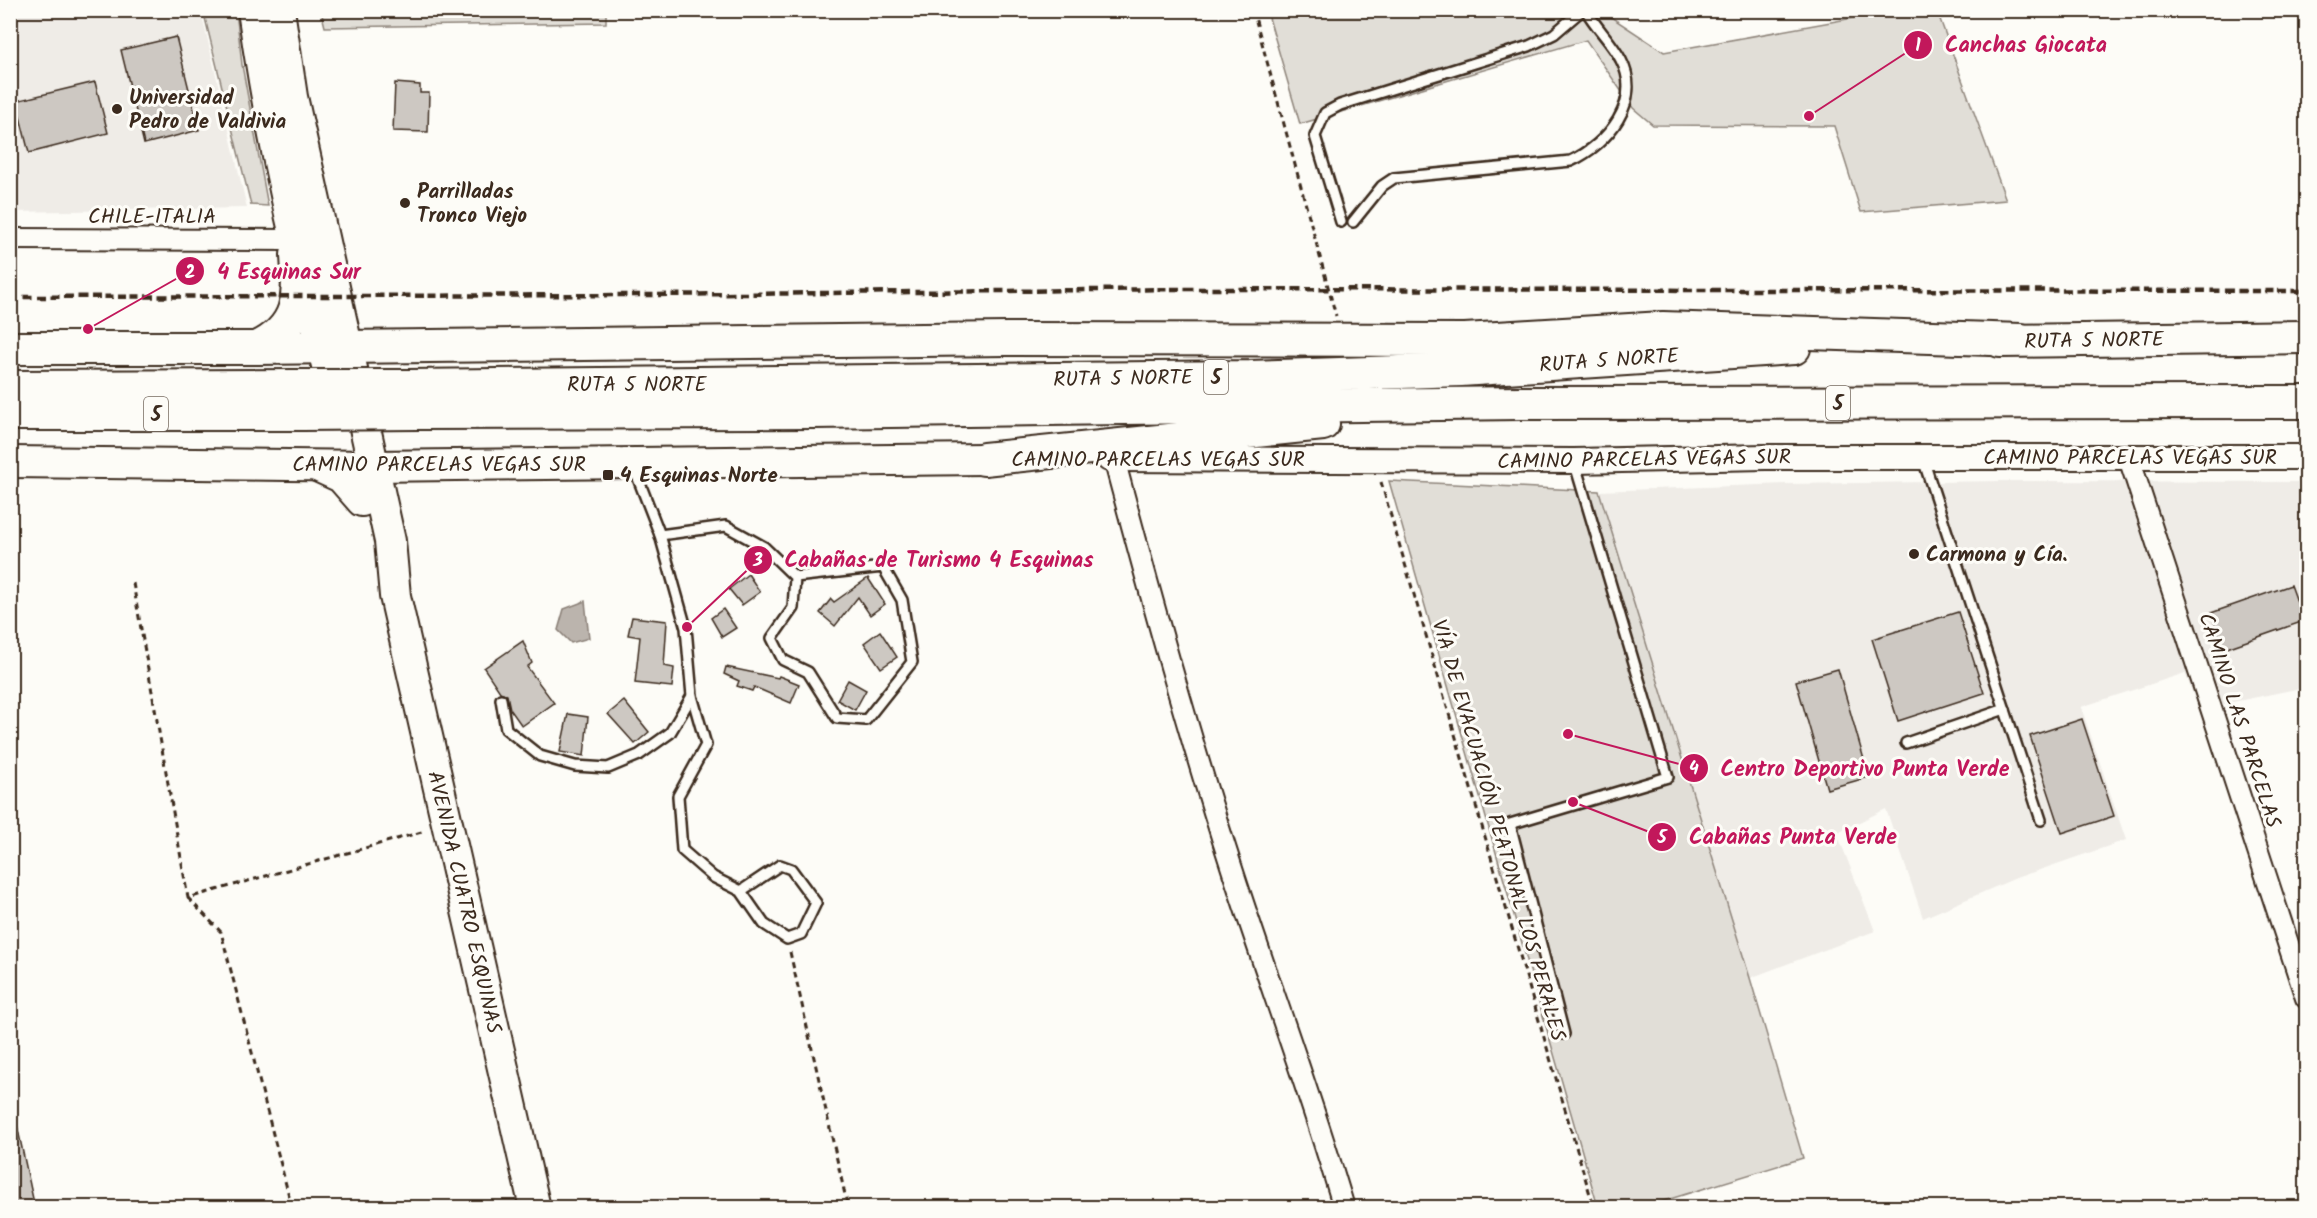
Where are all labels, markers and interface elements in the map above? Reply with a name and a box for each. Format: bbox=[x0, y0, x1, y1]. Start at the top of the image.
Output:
callout: Canchas Giocata bbox=[1903, 25, 2119, 65]
text: Canchas Giocata bbox=[1945, 29, 2107, 64]
text: 1 bbox=[1915, 32, 1921, 61]
place label: Universidad Pedro de Valdivia bbox=[129, 82, 287, 139]
marker: Universidad Pedro de Valdivia bbox=[110, 102, 124, 116]
place label: Parrilladas Tronco Viejo bbox=[417, 176, 528, 233]
marker: Parrilladas Tronco Viejo bbox=[398, 196, 412, 210]
street label: CHILE-ITALIA bbox=[88, 201, 216, 234]
callout: 4 Esquinas Sur bbox=[175, 251, 373, 291]
text: 4 Esquinas Sur bbox=[217, 256, 362, 291]
text: 2 bbox=[185, 259, 195, 288]
street label: RUTA 5 NORTE bbox=[2024, 324, 2165, 359]
street label: RUTA 5 NORTE bbox=[1538, 340, 1681, 383]
road number: 5 bbox=[1204, 360, 1228, 394]
street label: RUTA 5 NORTE bbox=[1053, 362, 1194, 397]
street label: RUTA 5 NORTE bbox=[567, 369, 708, 402]
road number: 5 bbox=[1826, 386, 1850, 420]
road number: 5 bbox=[144, 397, 168, 431]
street label: CAMINO PARCELAS VEGAS SUR bbox=[1497, 441, 1791, 480]
street label: CAMINO PARCELAS VEGAS SUR bbox=[1983, 442, 2277, 475]
street label: CAMINO PARCELAS VEGAS SUR bbox=[1011, 444, 1305, 477]
street label: CAMINO PARCELAS VEGAS SUR bbox=[292, 449, 586, 482]
place label: 4 Esquinas Norte bbox=[620, 460, 778, 493]
marker: 4 Esquinas Norte bbox=[601, 468, 615, 482]
place label: Carmona y Cía. bbox=[1926, 539, 2068, 572]
callout: Cabañas de Turismo 4 Esquinas bbox=[743, 540, 1106, 580]
text: Cabañas de Turismo 4 Esquinas bbox=[784, 544, 1094, 579]
text: 3 bbox=[752, 547, 763, 576]
marker: Carmona y Cía. bbox=[1907, 547, 1921, 561]
street label: CAMINO LAS PARCELAS bbox=[2188, 609, 2289, 832]
street label: VÍA DE EVACUACIÓN PEATONAL LOS PERALES bbox=[1421, 616, 1574, 1045]
callout: Centro Deportivo Punta Verde bbox=[1679, 748, 2022, 788]
text: Centro Deportivo Punta Verde bbox=[1720, 753, 2010, 788]
text: 4 bbox=[1689, 755, 1699, 784]
street label: AVENIDA CUATRO ESQUINAS bbox=[417, 768, 510, 1037]
callout: Cabañas Punta Verde bbox=[1647, 817, 1909, 857]
text: Cabañas Punta Verde bbox=[1689, 821, 1897, 856]
text: 5 bbox=[1656, 824, 1668, 853]

